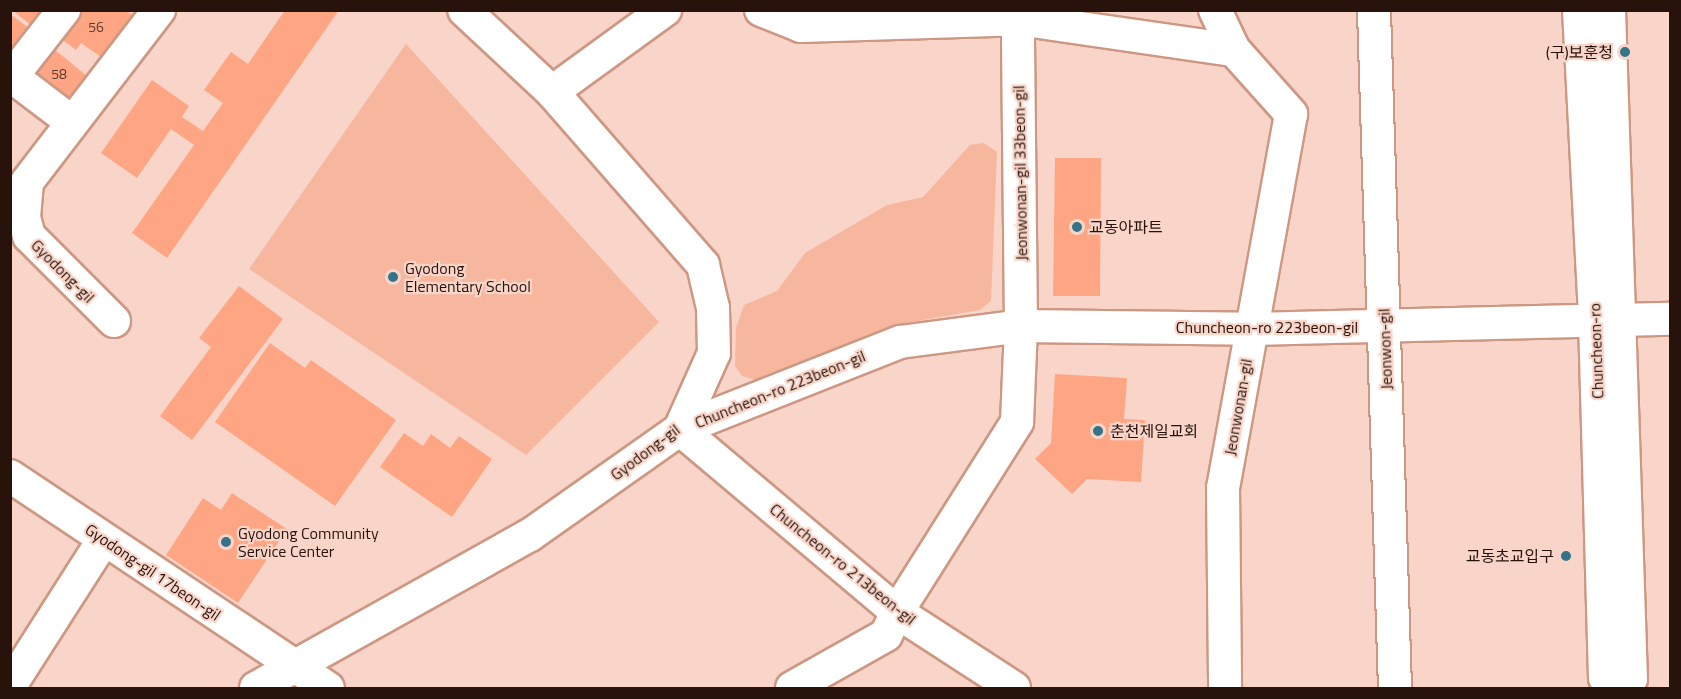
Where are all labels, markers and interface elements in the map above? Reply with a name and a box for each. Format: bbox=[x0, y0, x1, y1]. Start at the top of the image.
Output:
house number: 56 bbox=[88, 19, 104, 35]
place label: (구)보훈청 bbox=[1546, 42, 1613, 62]
marker: (구)보훈청 bbox=[1618, 45, 1632, 59]
house number: 58 bbox=[51, 66, 67, 82]
street label: Jeonwonan-gil 33beon-gil bbox=[1009, 85, 1031, 261]
place label: 교동아파트 bbox=[1089, 217, 1163, 237]
marker: 교동아파트 bbox=[1070, 220, 1084, 234]
street label: Gyodong-gil bbox=[27, 235, 99, 307]
place label: Gyodong Elementary School bbox=[405, 258, 531, 296]
marker: Gyodong Elementary School bbox=[386, 270, 400, 284]
street label: Chuncheon-ro bbox=[1585, 303, 1607, 399]
street label: Jeonwon-gil bbox=[1374, 308, 1396, 390]
street label: Chuncheon-ro 223beon-gil bbox=[1176, 317, 1358, 337]
street label: Chuncheon-ro 223beon-gil bbox=[692, 346, 868, 432]
street label: Jeonwonan-gil bbox=[1220, 357, 1256, 457]
street label: Gyodong-gil bbox=[607, 420, 683, 484]
place label: 춘천제일교회 bbox=[1110, 421, 1198, 441]
marker: 춘천제일교회 bbox=[1091, 424, 1105, 438]
street label: Chuncheon-ro 213beon-gil bbox=[766, 499, 920, 629]
street label: Gyodong-gil 17beon-gil bbox=[82, 520, 224, 624]
place label: Gyodong Community Service Center bbox=[238, 523, 379, 561]
marker: Gyodong Community Service Center bbox=[219, 535, 233, 549]
place label: 교동초교입구 bbox=[1466, 546, 1554, 566]
marker: 교동초교입구 bbox=[1559, 549, 1573, 563]

